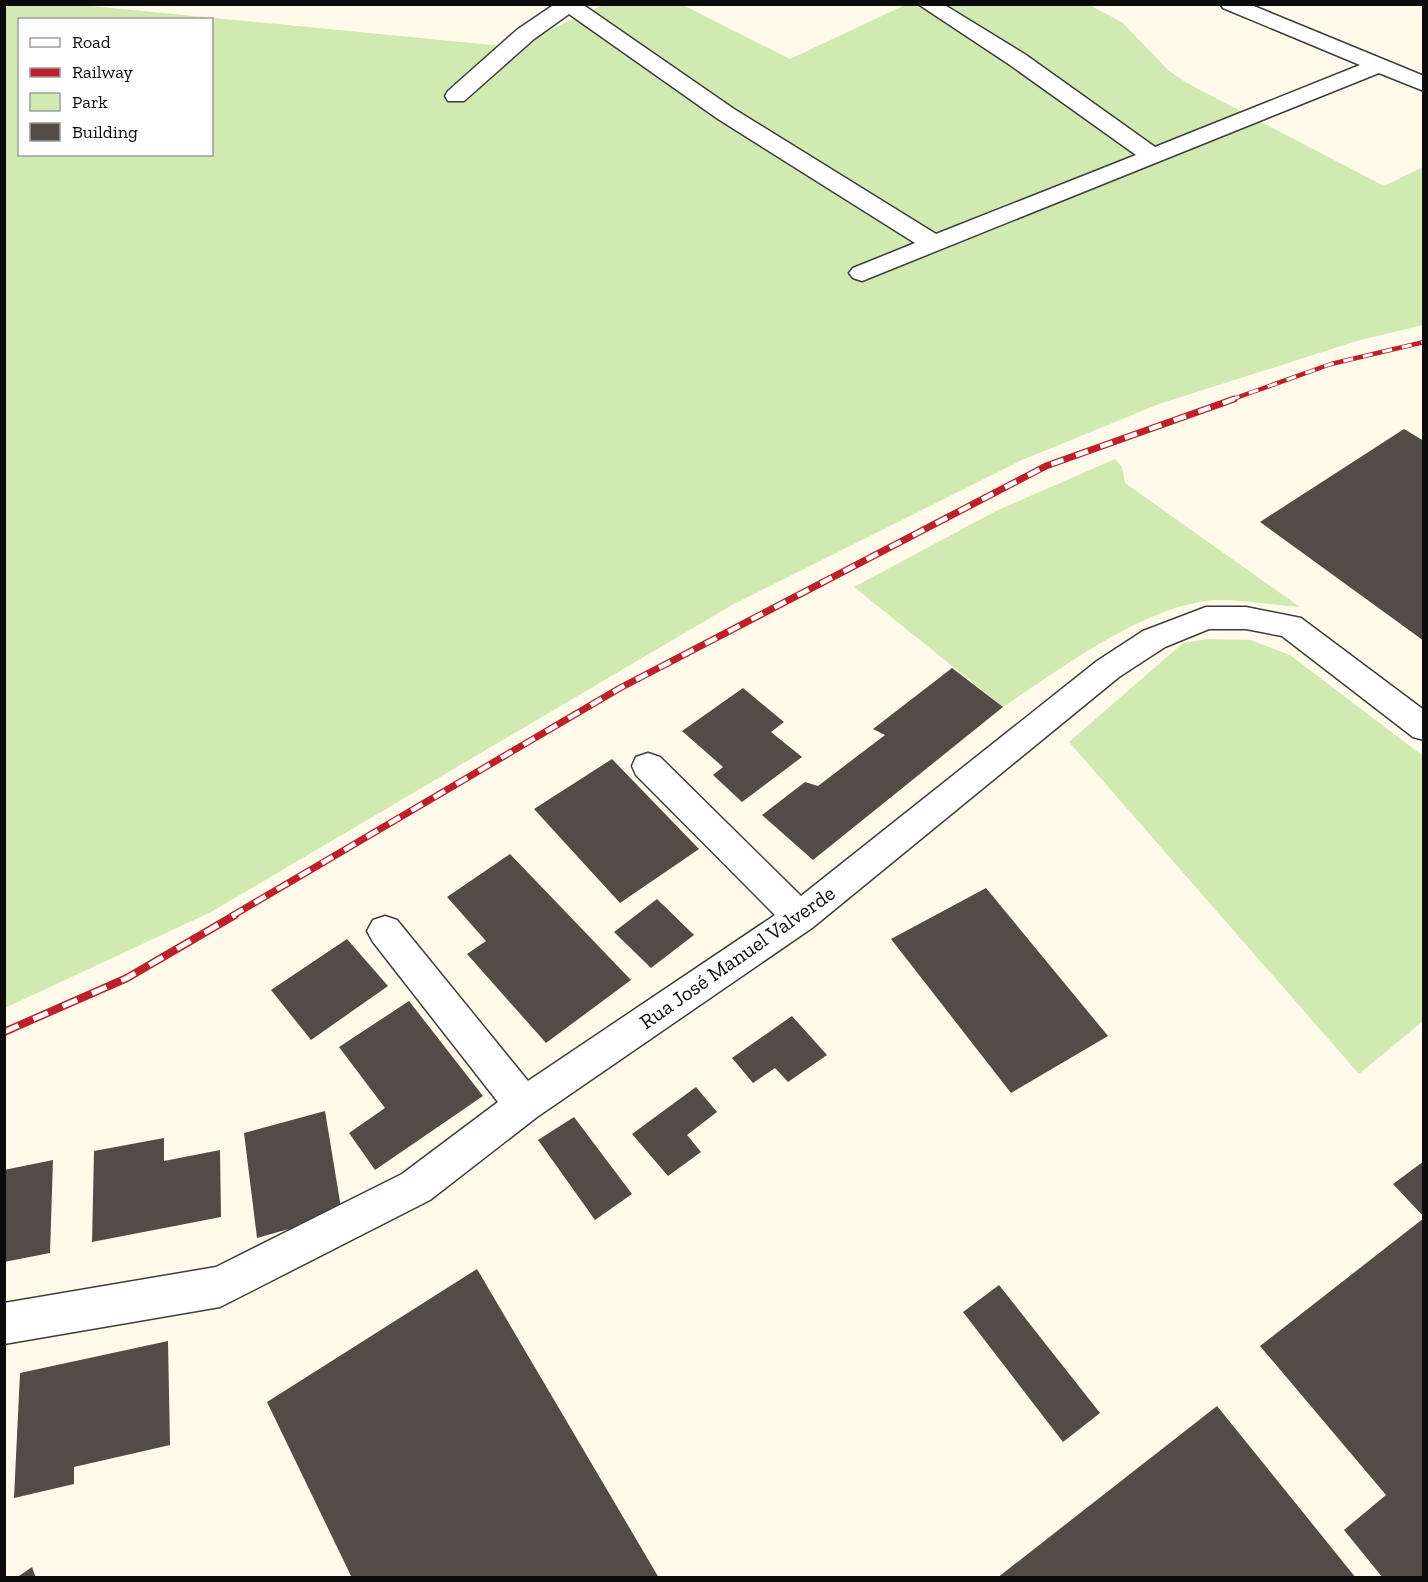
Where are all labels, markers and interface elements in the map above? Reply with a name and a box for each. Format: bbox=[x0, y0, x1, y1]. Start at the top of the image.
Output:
legend bbox=[18, 18, 213, 156]
text: Road bbox=[72, 31, 111, 53]
text: Railway bbox=[72, 61, 134, 83]
text: Park bbox=[72, 91, 108, 113]
text: Building bbox=[72, 121, 138, 143]
street label: Rua José Manuel Valverde bbox=[634, 880, 840, 1034]

